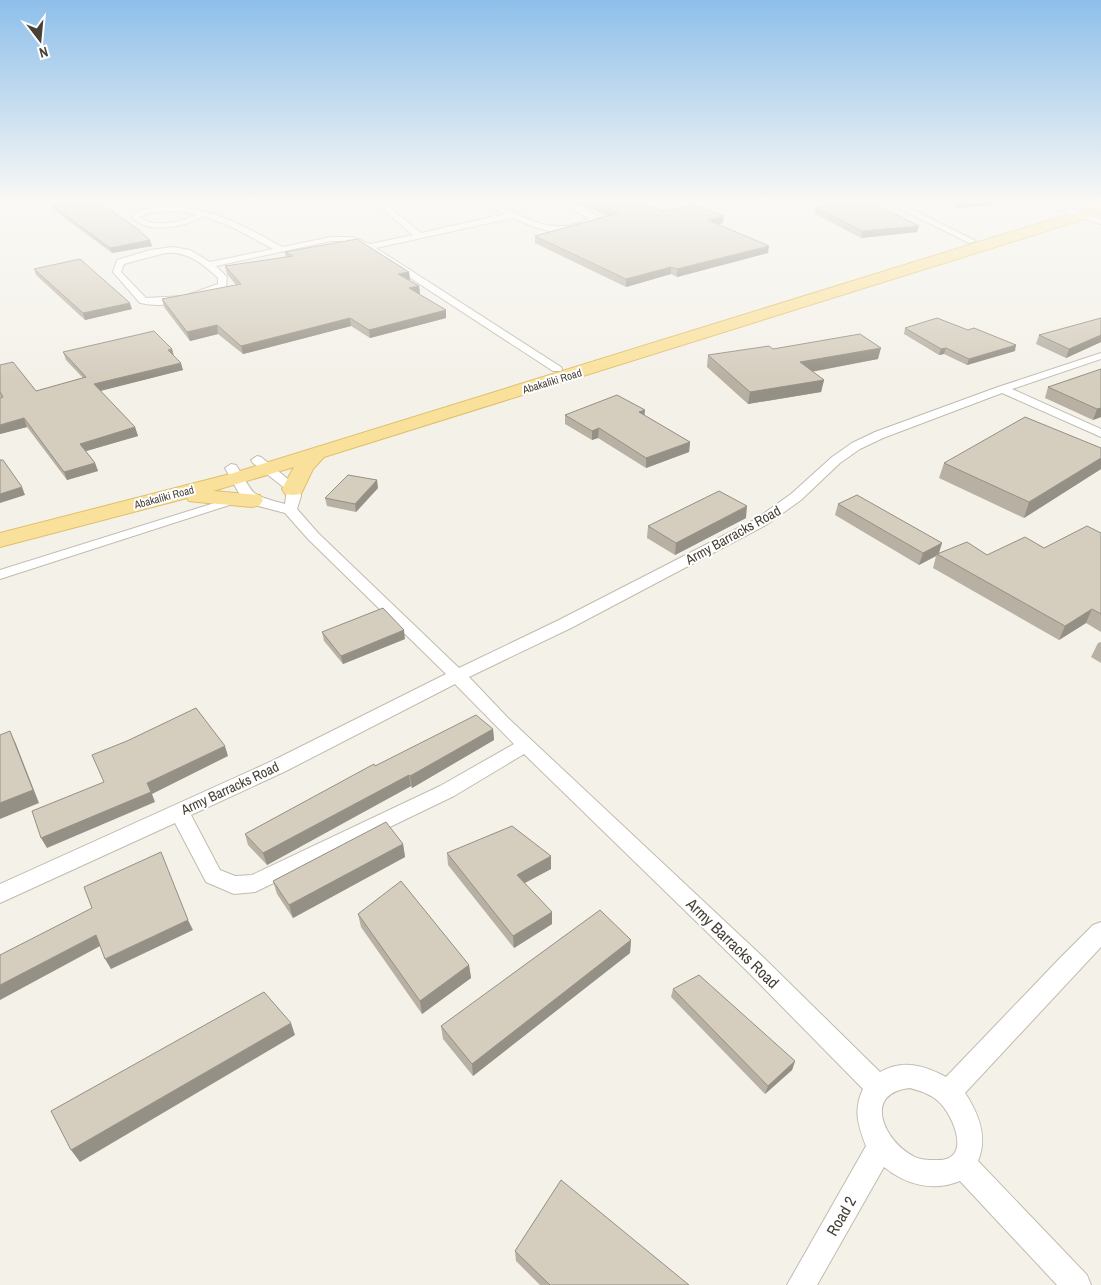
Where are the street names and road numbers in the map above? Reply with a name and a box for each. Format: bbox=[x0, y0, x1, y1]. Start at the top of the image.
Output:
street label: Abakaliki Road bbox=[520, 365, 583, 397]
street label: Abakaliki Road bbox=[132, 482, 195, 512]
street label: Army Barracks Road bbox=[681, 501, 784, 569]
street label: Army Barracks Road bbox=[177, 757, 282, 819]
street label: Army Barracks Road bbox=[681, 892, 784, 993]
street label: Road 2 bbox=[821, 1192, 861, 1240]

